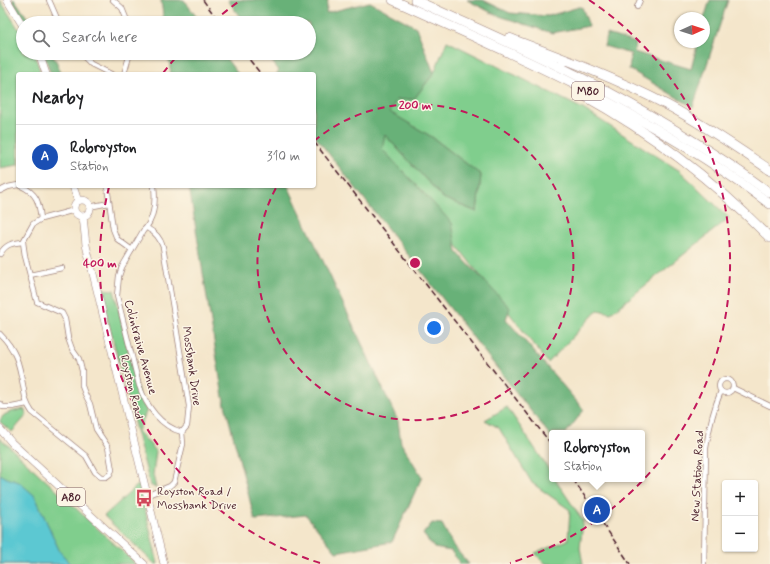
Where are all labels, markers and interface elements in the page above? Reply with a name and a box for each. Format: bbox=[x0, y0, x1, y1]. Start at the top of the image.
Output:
north arrow bbox=[674, 12, 710, 48]
search box bbox=[16, 16, 316, 60]
icon: search bbox=[30, 27, 52, 49]
text: Search here bbox=[62, 28, 138, 48]
road number: M80 bbox=[572, 82, 604, 100]
text: Nearby bbox=[32, 87, 84, 109]
text: 200 m bbox=[399, 98, 432, 114]
text: Robroyston bbox=[70, 138, 137, 158]
text: A bbox=[41, 148, 49, 165]
text: 310 m bbox=[267, 148, 300, 165]
text: Station bbox=[70, 158, 108, 175]
text: 400 m bbox=[83, 256, 117, 272]
centre of rings bbox=[408, 256, 422, 270]
street label: Colintraive Avenue bbox=[120, 298, 160, 397]
your location bbox=[424, 318, 444, 338]
street label: Mossbank Drive bbox=[178, 326, 204, 407]
street label: Royston Road bbox=[115, 353, 147, 421]
popup bbox=[549, 430, 645, 482]
street label: New Station Road bbox=[688, 430, 708, 522]
text: Robroyston bbox=[564, 438, 630, 458]
text: Station bbox=[564, 458, 602, 475]
map controls bbox=[722, 480, 758, 552]
button: + bbox=[722, 480, 758, 516]
place label: Royston Road / Mossbank Drive bbox=[157, 484, 237, 514]
road number: A80 bbox=[57, 488, 85, 506]
bus stop icon: Royston Road / Mossbank Drive bbox=[134, 488, 154, 508]
pin: A bbox=[584, 495, 610, 525]
button: − bbox=[722, 516, 758, 552]

